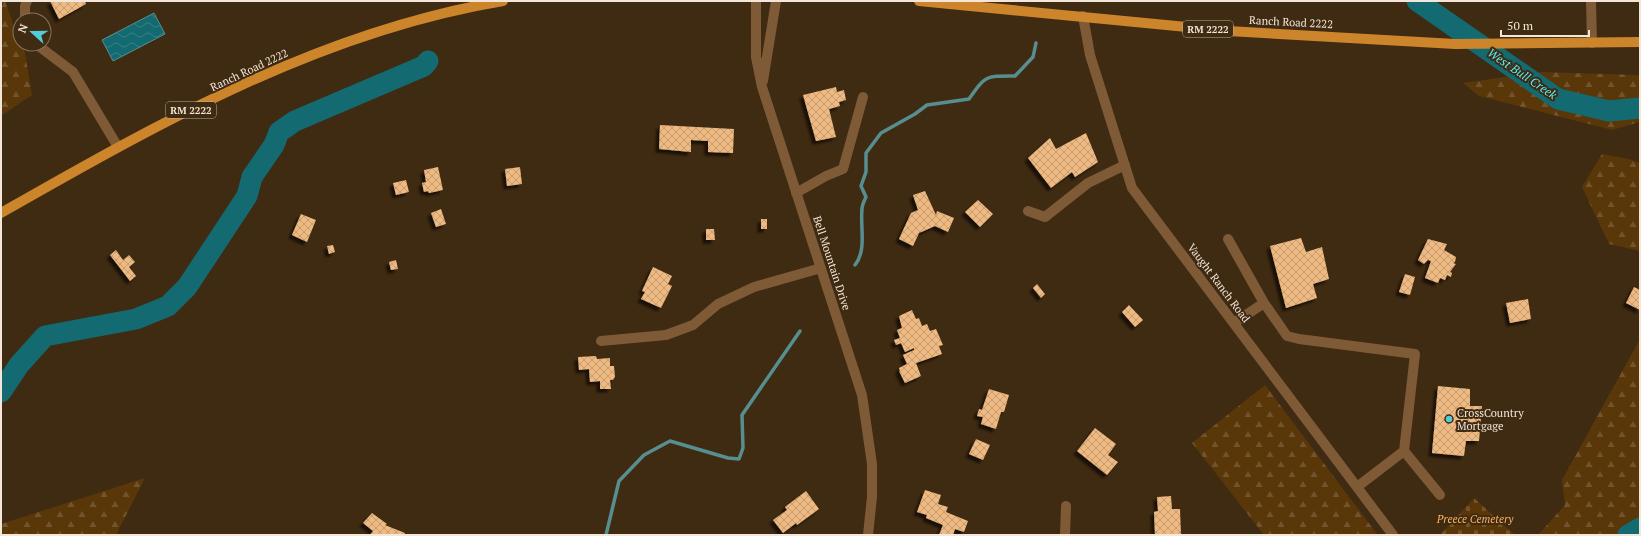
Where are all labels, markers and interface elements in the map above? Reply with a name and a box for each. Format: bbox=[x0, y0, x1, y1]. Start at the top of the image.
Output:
north arrow bbox=[12, 12, 52, 52]
scale bar bbox=[1501, 12, 1589, 38]
street label: Ranch Road 2222 bbox=[1249, 13, 1333, 31]
text: 50 m bbox=[1507, 18, 1534, 33]
text: N bbox=[15, 21, 31, 35]
road number: RM 2222 bbox=[1183, 21, 1233, 37]
water label: West Bull Creek bbox=[1485, 45, 1560, 102]
street label: Ranch Road 2222 bbox=[208, 46, 290, 94]
road number: RM 2222 bbox=[166, 102, 216, 118]
street label: Bell Mountain Drive bbox=[810, 214, 854, 312]
street label: Vaught Ranch Road bbox=[1185, 241, 1253, 325]
place label: CrossCountry Mortgage bbox=[1457, 406, 1524, 433]
marker: CrossCountry Mortgage bbox=[1444, 414, 1454, 424]
park label: Preece Cemetery bbox=[1436, 512, 1514, 526]

